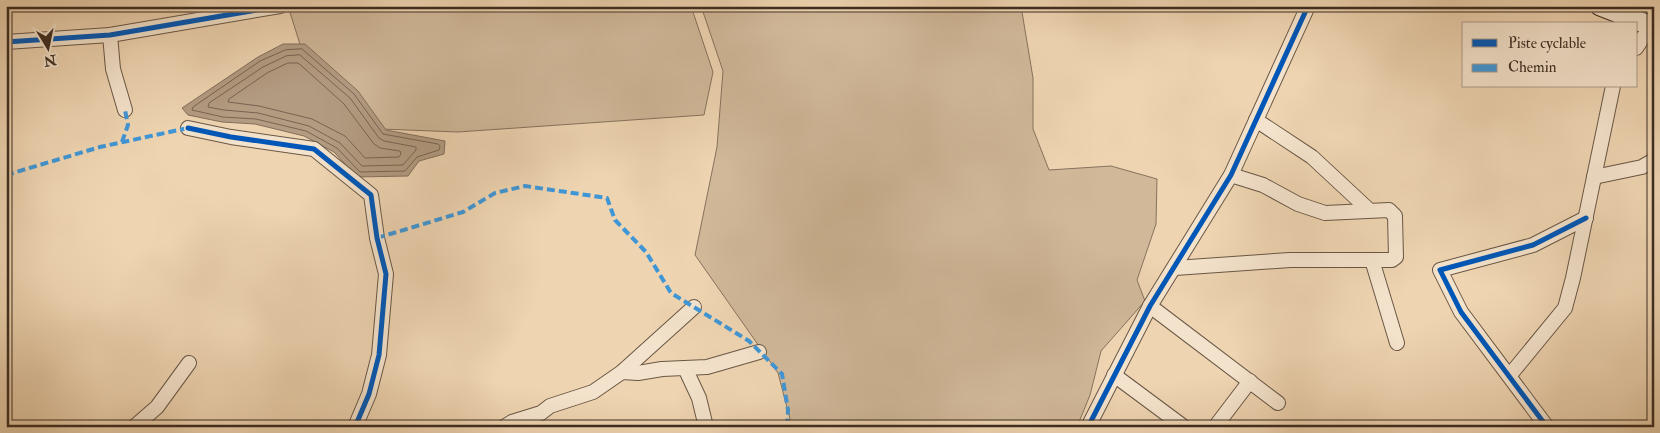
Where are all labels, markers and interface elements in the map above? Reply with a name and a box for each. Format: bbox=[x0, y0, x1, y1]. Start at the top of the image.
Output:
north arrow bbox=[22, 22, 72, 72]
legend bbox=[1462, 22, 1638, 88]
text: Piste cyclable bbox=[1508, 34, 1586, 53]
text: N bbox=[42, 51, 59, 70]
text: Chemin bbox=[1508, 58, 1557, 77]

